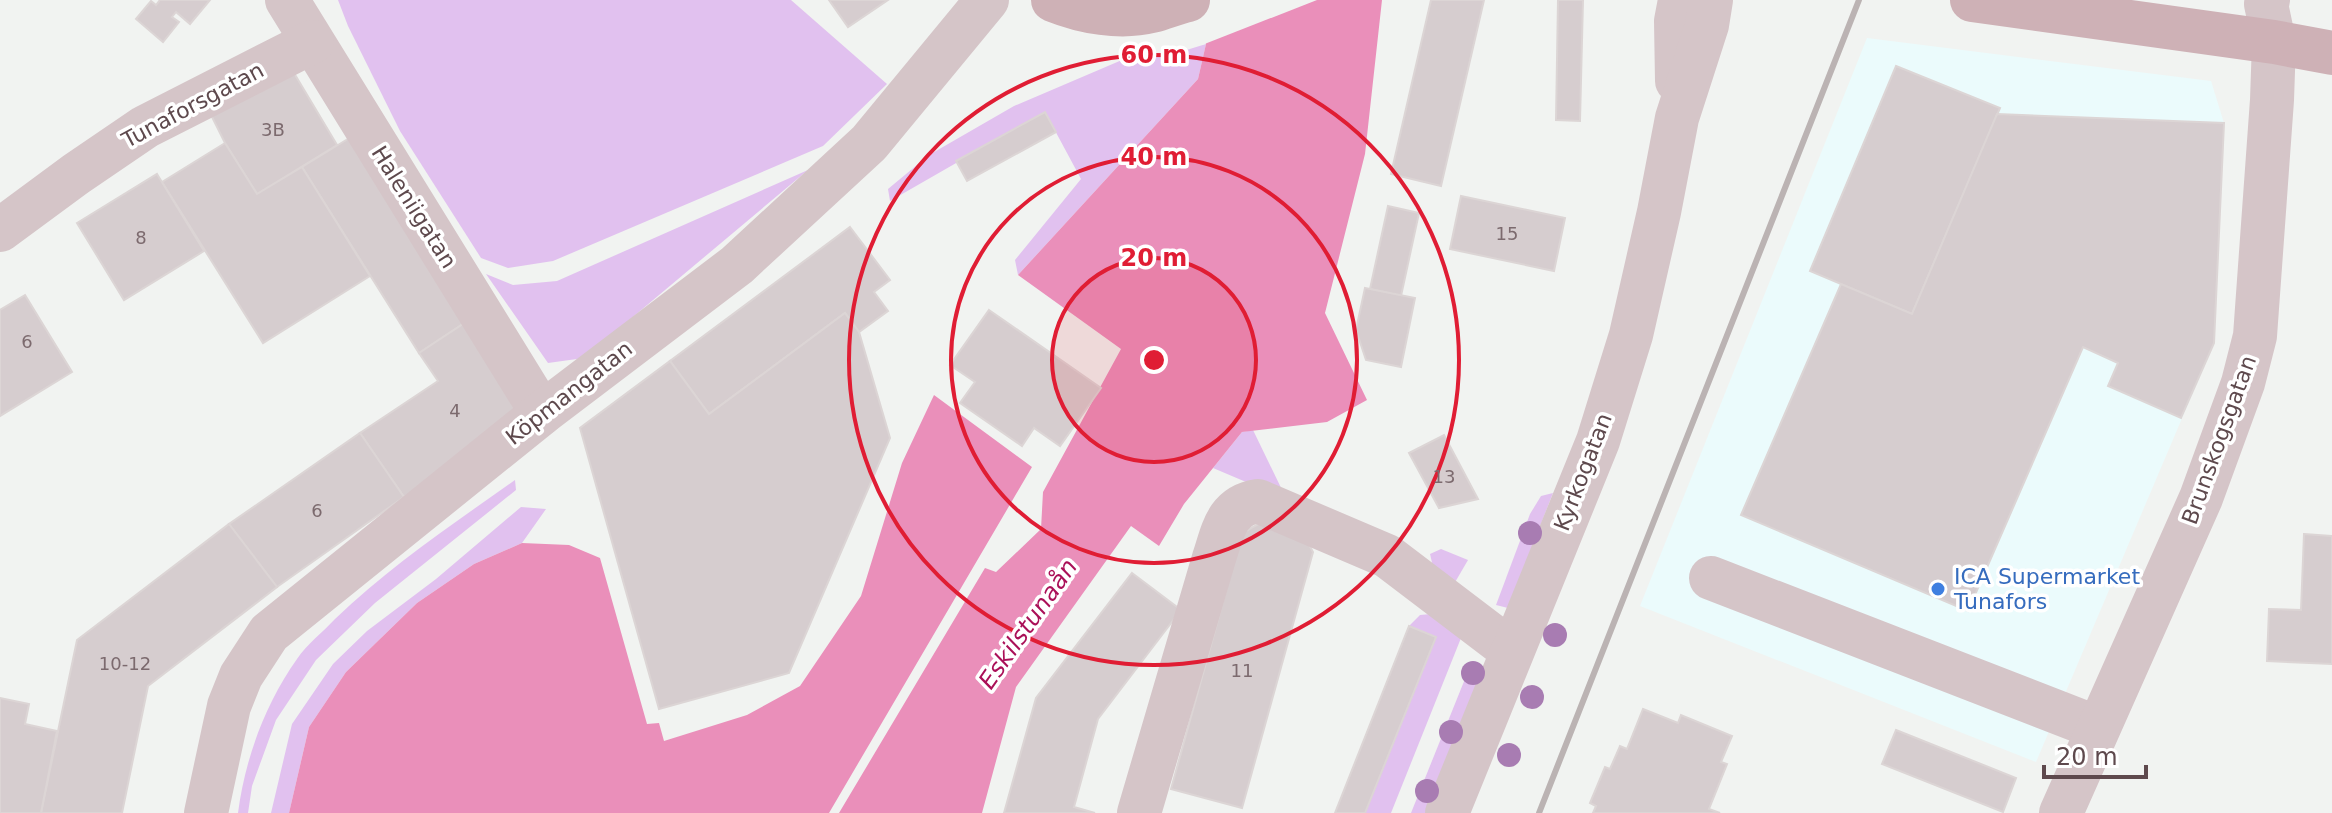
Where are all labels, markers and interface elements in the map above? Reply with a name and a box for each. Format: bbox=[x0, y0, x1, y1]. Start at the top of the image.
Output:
text: 60 m bbox=[1121, 41, 1187, 69]
street label: Tunaforsgatan bbox=[117, 57, 268, 153]
house number: 3B bbox=[261, 119, 285, 140]
street label: Haleniigatan bbox=[366, 141, 462, 273]
text: 40 m bbox=[1121, 143, 1187, 171]
house number: 15 bbox=[1496, 223, 1518, 244]
house number: 8 bbox=[135, 227, 147, 248]
text: 20 m bbox=[1121, 244, 1187, 272]
house number: 6 bbox=[21, 331, 33, 352]
street label: Köpmangatan bbox=[501, 336, 637, 450]
centre of rings bbox=[1140, 346, 1168, 374]
street label: Brunskogsgatan bbox=[2177, 352, 2261, 528]
house number: 4 bbox=[449, 400, 461, 421]
street label: Kyrkogatan bbox=[1549, 410, 1617, 534]
house number: 13 bbox=[1433, 466, 1455, 487]
house number: 6 bbox=[311, 500, 323, 521]
water label: Eskilstunaån bbox=[972, 553, 1083, 694]
place label: ICA Supermarket Tunafors bbox=[1953, 564, 2140, 614]
marker: ICA Supermarket Tunafors bbox=[1929, 580, 1947, 598]
house number: 10-12 bbox=[99, 653, 151, 674]
house number: 11 bbox=[1231, 660, 1253, 681]
scale bar bbox=[2044, 729, 2146, 779]
text: 20 m bbox=[2056, 743, 2118, 771]

